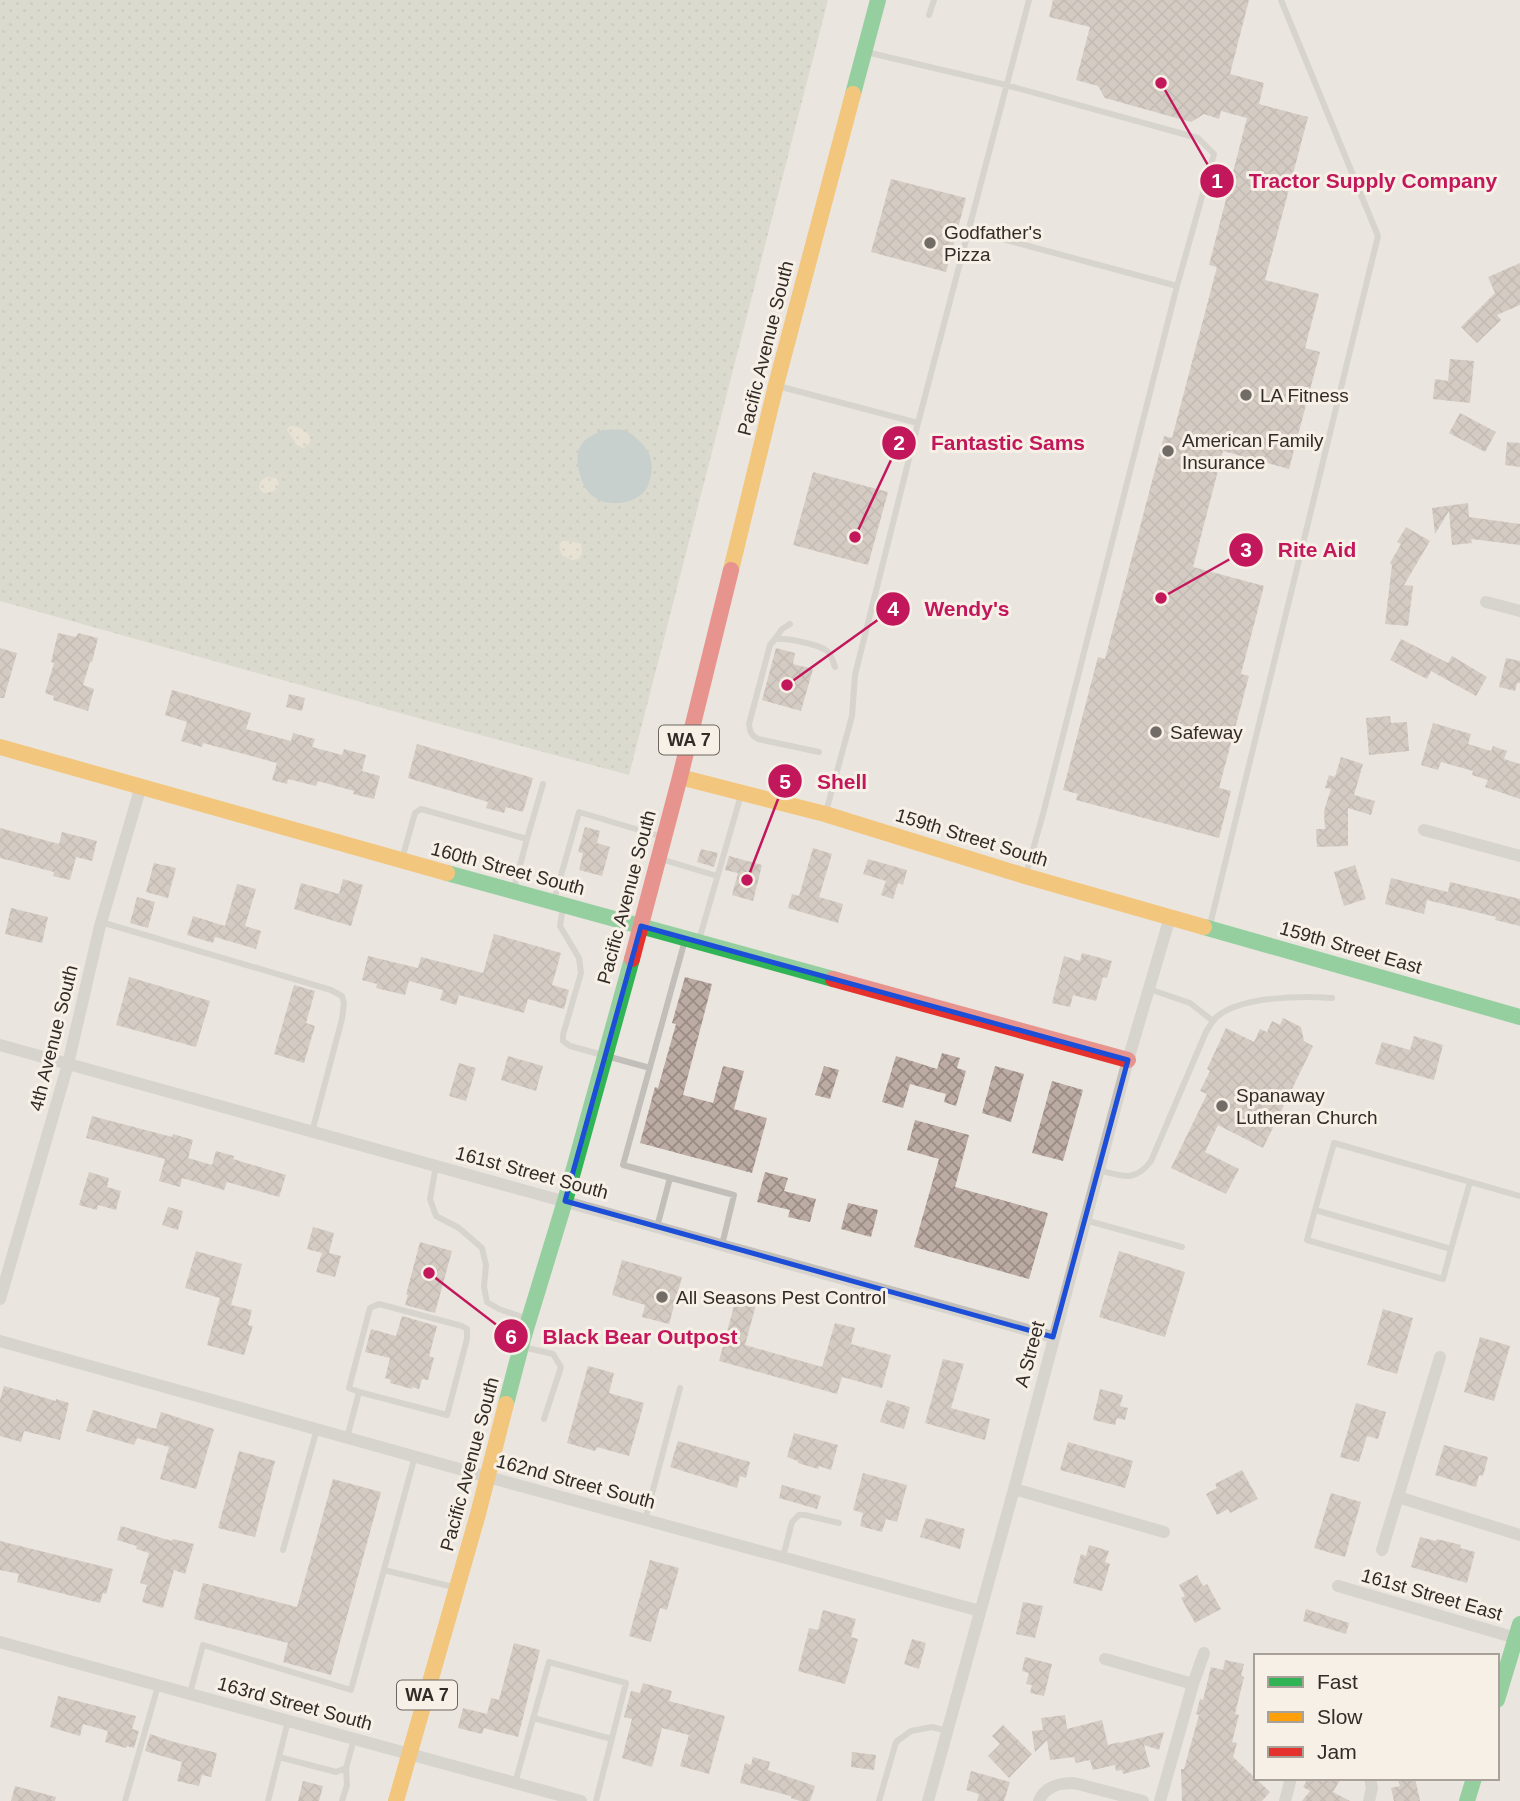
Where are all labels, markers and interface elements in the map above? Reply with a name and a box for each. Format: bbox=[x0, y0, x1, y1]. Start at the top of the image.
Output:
callout: Tractor Supply Company bbox=[1200, 160, 1511, 202]
text: 1 bbox=[1211, 169, 1223, 192]
text: Tractor Supply Company bbox=[1249, 169, 1498, 192]
place label: Godfather's Pizza bbox=[944, 222, 1042, 265]
marker: Godfather's Pizza bbox=[922, 235, 938, 251]
street label: Pacific Avenue South bbox=[734, 259, 797, 438]
place label: LA Fitness bbox=[1260, 385, 1349, 406]
marker: LA Fitness bbox=[1238, 387, 1254, 403]
callout: Fantastic Sams bbox=[882, 422, 1099, 464]
place label: American Family Insurance bbox=[1182, 430, 1324, 473]
text: 2 bbox=[893, 431, 905, 454]
text: Fantastic Sams bbox=[931, 431, 1085, 454]
marker: American Family Insurance bbox=[1160, 443, 1176, 459]
callout: Rite Aid bbox=[1228, 529, 1371, 571]
text: 3 bbox=[1240, 538, 1252, 561]
text: Rite Aid bbox=[1278, 538, 1356, 561]
callout: Wendy's bbox=[876, 588, 1024, 630]
text: 4 bbox=[887, 597, 899, 620]
text: Wendy's bbox=[924, 597, 1010, 620]
place label: Safeway bbox=[1170, 722, 1243, 743]
marker: Safeway bbox=[1148, 724, 1164, 740]
road number: WA 7 bbox=[659, 726, 719, 754]
callout: Shell bbox=[767, 760, 881, 802]
text: 5 bbox=[779, 770, 791, 793]
text: Shell bbox=[817, 770, 867, 793]
street label: 159th Street South bbox=[893, 804, 1051, 871]
street label: Pacific Avenue South bbox=[593, 808, 660, 986]
street label: 160th Street South bbox=[429, 838, 587, 899]
street label: 159th Street East bbox=[1277, 917, 1425, 978]
street label: 4th Avenue South bbox=[25, 963, 82, 1113]
place label: Spanaway Lutheran Church bbox=[1236, 1085, 1378, 1128]
marker: Spanaway Lutheran Church bbox=[1214, 1098, 1230, 1114]
street label: 161st Street South bbox=[453, 1142, 611, 1203]
place label: All Seasons Pest Control bbox=[676, 1287, 886, 1308]
marker: All Seasons Pest Control bbox=[654, 1289, 670, 1305]
callout: Black Bear Outpost bbox=[494, 1315, 751, 1357]
street label: A Street bbox=[1011, 1318, 1049, 1389]
text: 6 bbox=[505, 1325, 517, 1348]
text: Black Bear Outpost bbox=[543, 1325, 737, 1348]
street label: Pacific Avenue South bbox=[436, 1375, 503, 1553]
street label: 162nd Street South bbox=[494, 1450, 658, 1513]
street label: 161st Street East bbox=[1359, 1564, 1505, 1625]
legend bbox=[1254, 1654, 1499, 1780]
text: Fast bbox=[1317, 1670, 1358, 1693]
street label: 163rd Street South bbox=[215, 1673, 375, 1734]
road number: WA 7 bbox=[397, 1680, 457, 1710]
text: Slow bbox=[1317, 1705, 1363, 1728]
text: Jam bbox=[1317, 1740, 1357, 1763]

